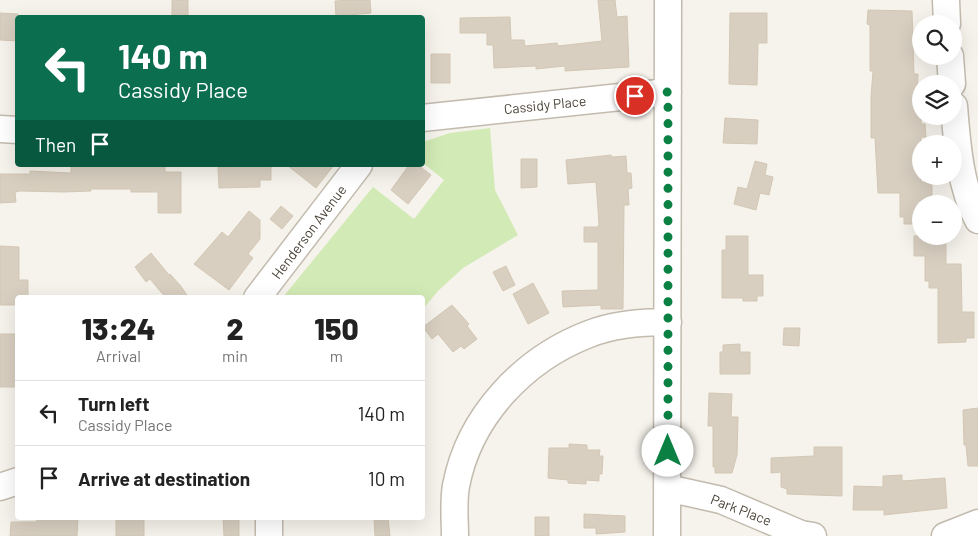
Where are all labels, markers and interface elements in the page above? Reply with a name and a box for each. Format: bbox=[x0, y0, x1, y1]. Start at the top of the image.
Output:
map controls bbox=[912, 15, 962, 245]
button: search bbox=[912, 15, 962, 65]
text: 140 m bbox=[118, 34, 208, 76]
icon: left bbox=[35, 35, 100, 100]
pin bbox=[614, 75, 656, 117]
button: layers bbox=[912, 75, 962, 125]
text: Cassidy Place bbox=[118, 76, 248, 102]
icon: arrive bbox=[621, 82, 649, 110]
street label: Cassidy Place bbox=[503, 92, 587, 117]
icon: arrive bbox=[86, 130, 114, 158]
text: Then bbox=[35, 133, 76, 156]
button: + bbox=[912, 135, 962, 185]
street label: Henderson Avenue bbox=[268, 181, 350, 282]
button: − bbox=[912, 195, 962, 245]
text: 13:24 bbox=[81, 310, 156, 346]
text: 2 bbox=[226, 310, 243, 346]
text: 150 bbox=[314, 310, 359, 346]
text: Arrival bbox=[96, 346, 141, 365]
text: min bbox=[222, 346, 248, 365]
text: m bbox=[330, 346, 343, 365]
text: Turn left bbox=[78, 392, 149, 415]
icon: left bbox=[35, 399, 63, 427]
text: 140 m bbox=[358, 402, 405, 425]
text: Cassidy Place bbox=[78, 415, 172, 434]
position arrow bbox=[641, 424, 693, 476]
icon: arrive bbox=[35, 464, 63, 492]
text: Arrive at destination bbox=[78, 467, 250, 490]
text: 10 m bbox=[368, 467, 405, 490]
street label: Park Place bbox=[708, 490, 774, 529]

